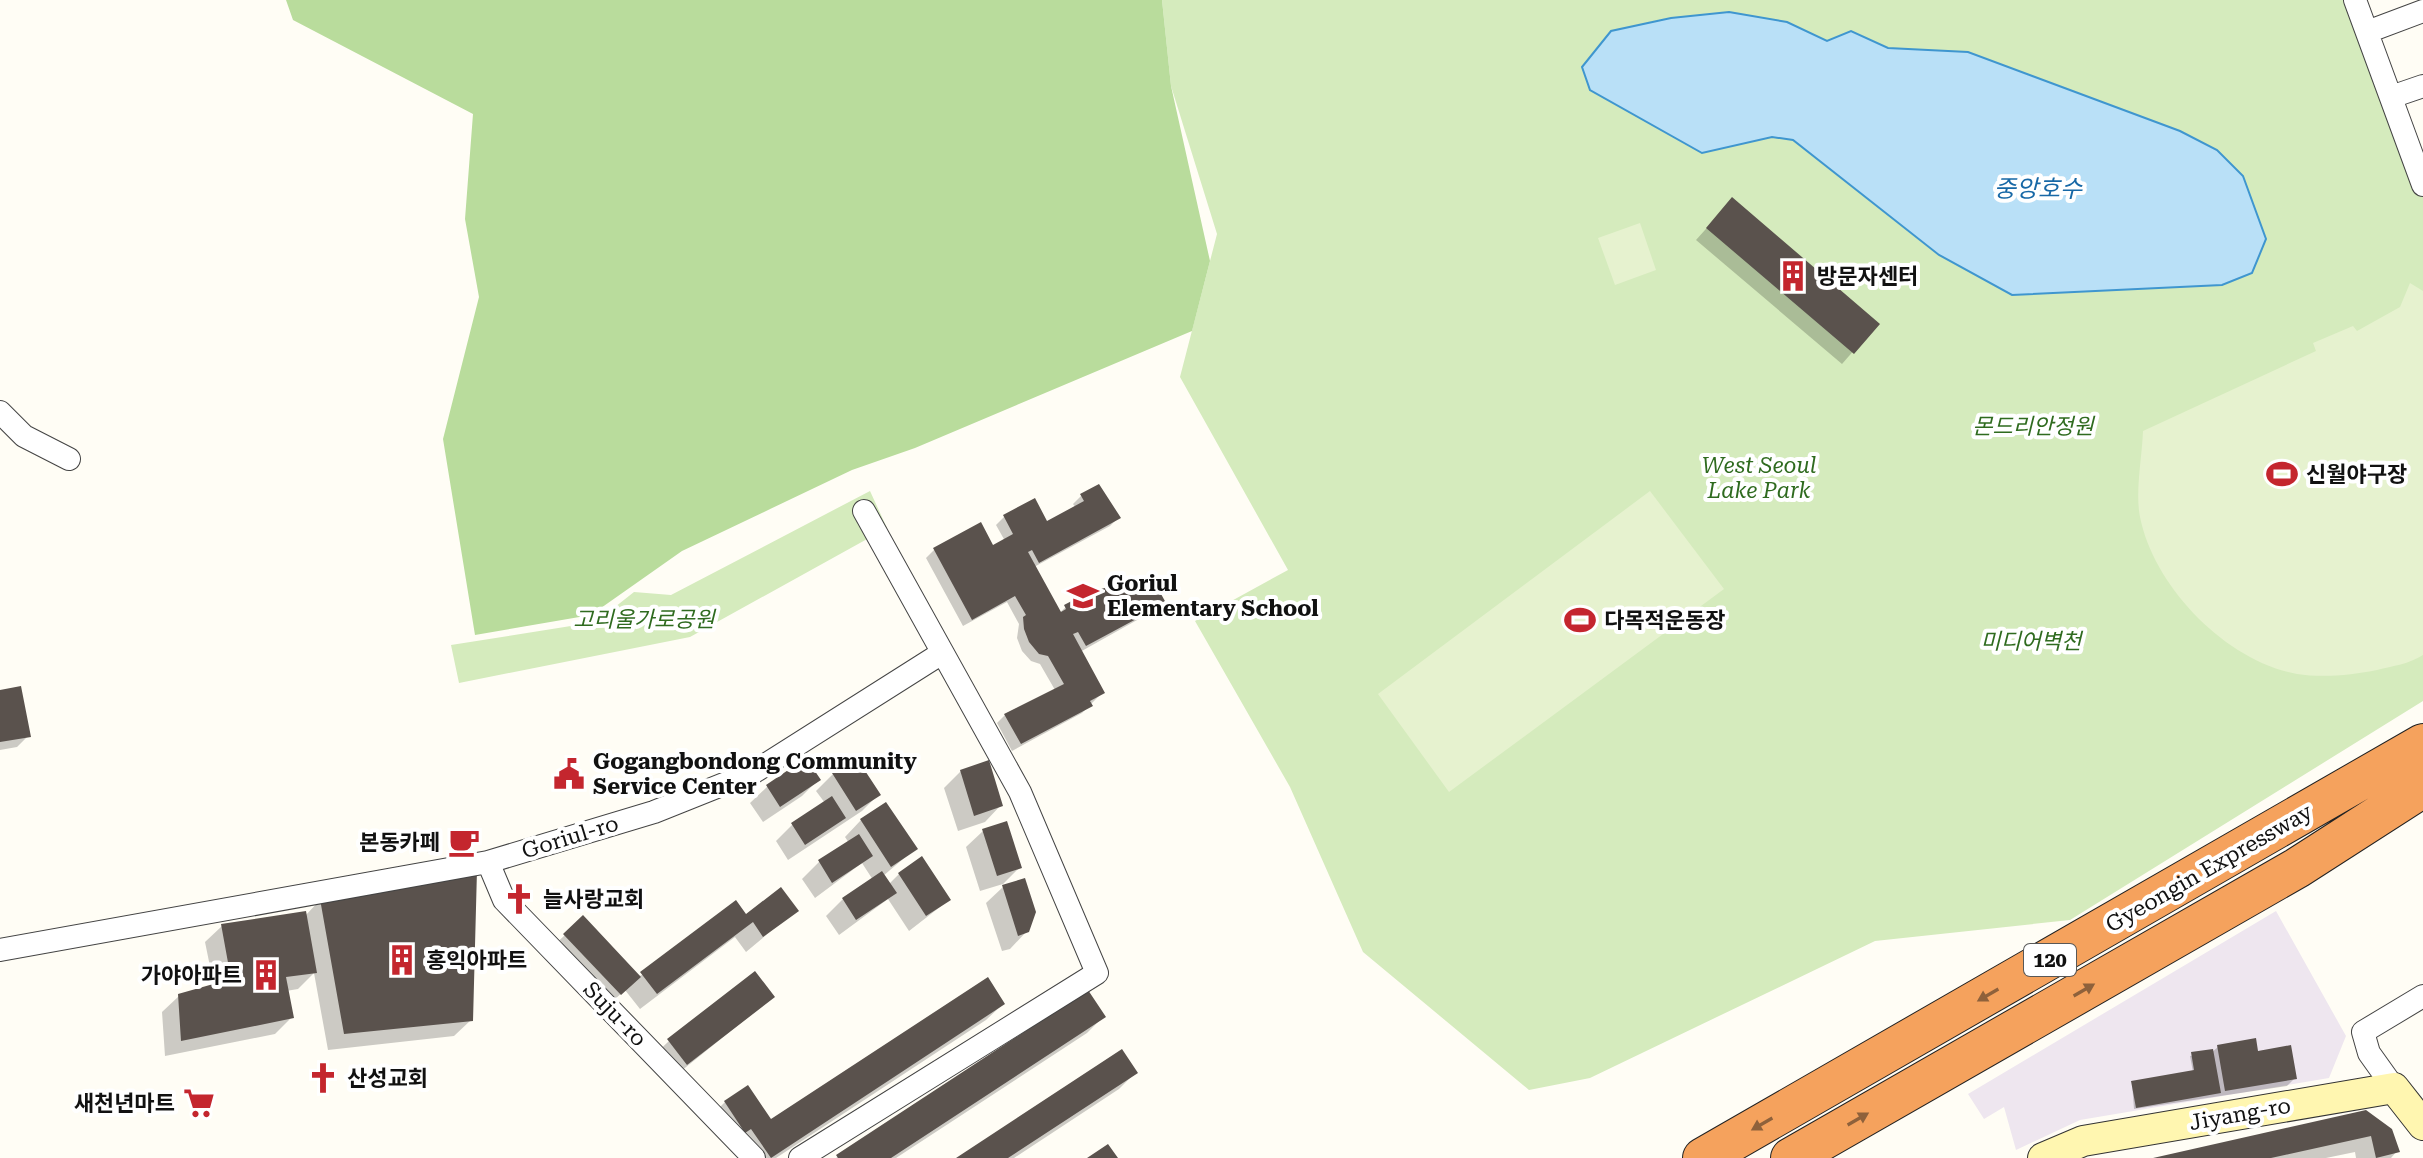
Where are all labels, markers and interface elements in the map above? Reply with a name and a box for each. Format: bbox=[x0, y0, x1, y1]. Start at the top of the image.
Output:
water label: 중앙호수 bbox=[1994, 175, 2083, 203]
building icon: 방문자센터 bbox=[1776, 259, 1810, 293]
place label: 방문자센터 bbox=[1817, 264, 1918, 289]
park label: 몬드리안정원 bbox=[1972, 414, 2095, 439]
park label: West Seoul Lake Park bbox=[1702, 453, 1816, 503]
sports icon: 신월야구장 bbox=[2265, 457, 2299, 491]
place label: 신월야구장 bbox=[2306, 462, 2407, 487]
place label: Goriul Elementary School bbox=[1107, 571, 1319, 621]
school or university icon: Goriul Elementary School bbox=[1066, 579, 1100, 613]
sports icon: 다목적운동장 bbox=[1563, 603, 1597, 637]
park label: 고리울가로공원 bbox=[573, 607, 717, 632]
place label: 다목적운동장 bbox=[1604, 608, 1725, 633]
park label: 미디어벽천 bbox=[1980, 629, 2084, 654]
place label: Gogangbondong Community Service Center bbox=[593, 749, 918, 799]
public building icon: Gogangbondong Community Service Center bbox=[552, 757, 586, 791]
street label: Gyeongin Expressway bbox=[2101, 799, 2317, 937]
street label: Goriul-ro bbox=[519, 810, 621, 864]
cafe icon: 본동카페 bbox=[447, 825, 481, 859]
place label: 본동카페 bbox=[359, 830, 440, 855]
church icon: 늘사랑교회 bbox=[502, 882, 536, 916]
place label: 늘사랑교회 bbox=[543, 887, 644, 912]
building icon: 홍익아파트 bbox=[385, 943, 419, 977]
road number: 120 bbox=[2024, 944, 2076, 976]
place label: 홍익아파트 bbox=[426, 948, 527, 973]
building icon: 가야아파트 bbox=[249, 958, 283, 992]
place label: 가야아파트 bbox=[141, 963, 242, 988]
street label: Suju-ro bbox=[578, 977, 652, 1051]
one-way arrow bbox=[2073, 983, 2095, 997]
one-way arrow bbox=[1977, 988, 1999, 1002]
church icon: 산성교회 bbox=[306, 1061, 340, 1095]
place label: 산성교회 bbox=[347, 1066, 428, 1091]
supermarket icon: 새천년마트 bbox=[182, 1086, 216, 1120]
place label: 새천년마트 bbox=[74, 1091, 175, 1116]
street label: Jiyang-ro bbox=[2187, 1093, 2293, 1135]
one-way arrow bbox=[1847, 1112, 1869, 1126]
one-way arrow bbox=[1751, 1117, 1774, 1131]

